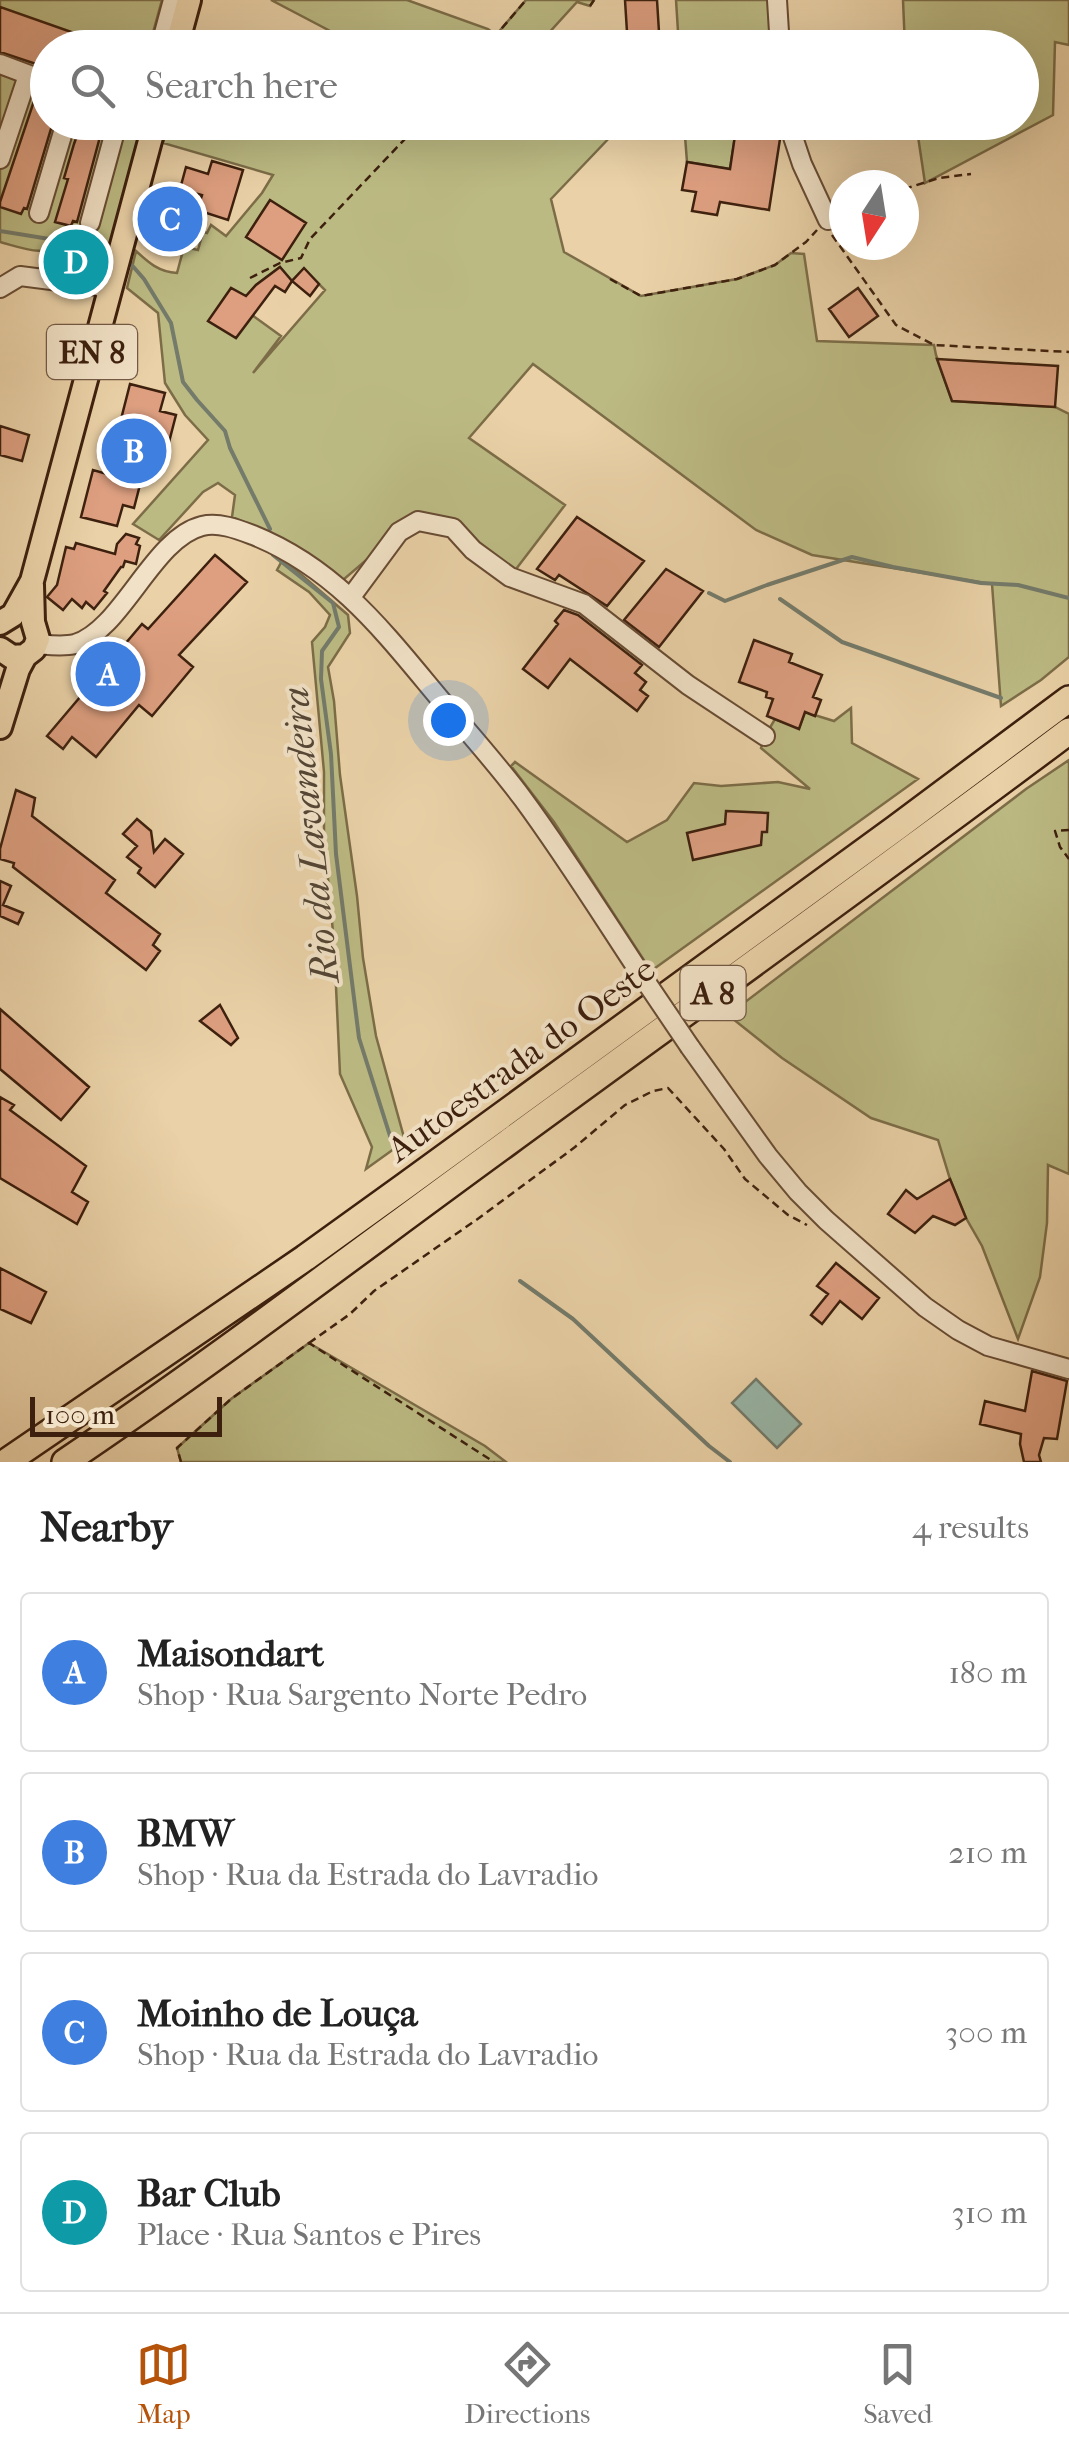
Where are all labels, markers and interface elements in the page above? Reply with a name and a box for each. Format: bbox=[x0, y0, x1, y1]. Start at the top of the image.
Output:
search box bbox=[30, 30, 1039, 140]
icon: search bbox=[65, 58, 120, 113]
text: Search here bbox=[145, 63, 338, 108]
north arrow bbox=[829, 170, 919, 260]
pin: C bbox=[138, 182, 202, 256]
pin: D bbox=[44, 224, 108, 300]
road number: EN 8 bbox=[47, 325, 137, 379]
pin: B bbox=[102, 414, 166, 488]
pin: A bbox=[76, 636, 140, 712]
water label: Rio da Lavandeira bbox=[273, 685, 349, 988]
your location bbox=[423, 695, 474, 746]
street label: Autoestrada do Oeste bbox=[378, 949, 663, 1171]
road number: A 8 bbox=[680, 966, 746, 1020]
scale bar bbox=[30, 1392, 222, 1436]
text: 100 m bbox=[45, 1398, 115, 1431]
text: Nearby bbox=[40, 1503, 172, 1552]
text: 4 results bbox=[912, 1509, 1029, 1546]
text: Maisondart bbox=[137, 1631, 324, 1676]
text: A bbox=[64, 1654, 85, 1691]
text: 180 m bbox=[948, 1654, 1027, 1691]
text: Shop · Rua Sargento Norte Pedro bbox=[137, 1676, 587, 1713]
text: BMW bbox=[137, 1811, 234, 1856]
text: B bbox=[64, 1834, 85, 1871]
text: 210 m bbox=[948, 1834, 1027, 1871]
text: Shop · Rua da Estrada do Lavradio bbox=[137, 1856, 598, 1893]
text: Moinho de Louça bbox=[137, 1991, 418, 2036]
text: C bbox=[64, 2014, 85, 2051]
text: 300 m bbox=[945, 2014, 1027, 2051]
text: Shop · Rua da Estrada do Lavradio bbox=[137, 2036, 598, 2073]
text: Bar Club bbox=[137, 2171, 281, 2216]
text: D bbox=[62, 2194, 87, 2231]
text: 310 m bbox=[952, 2194, 1027, 2231]
text: Place · Rua Santos e Pires bbox=[137, 2216, 481, 2253]
tab: Map bbox=[136, 2337, 191, 2430]
tab: Directions bbox=[464, 2337, 590, 2430]
tab: Saved bbox=[863, 2337, 933, 2430]

